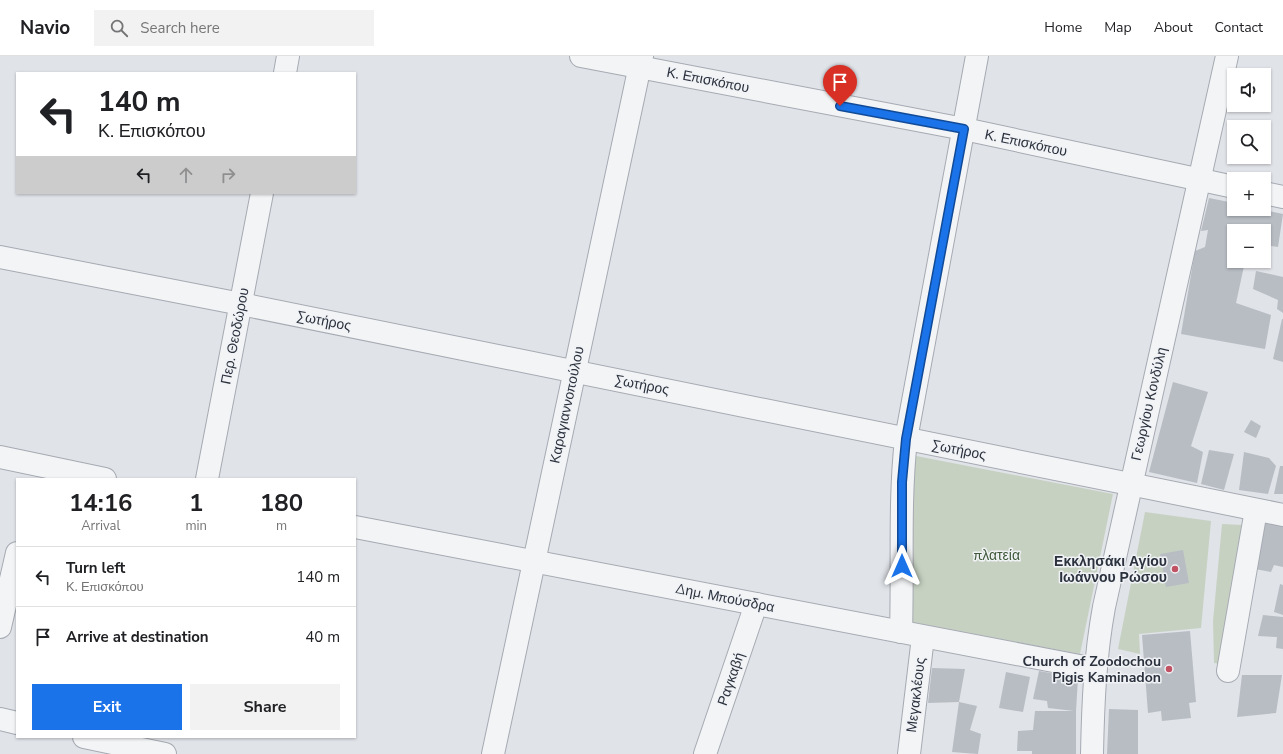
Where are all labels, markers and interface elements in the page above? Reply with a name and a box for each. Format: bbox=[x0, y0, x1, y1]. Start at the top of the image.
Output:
search box bbox=[94, 10, 374, 46]
text: Navio bbox=[20, 15, 70, 41]
icon: search bbox=[108, 17, 130, 39]
text: Search here bbox=[140, 18, 220, 38]
text: Home bbox=[1044, 18, 1082, 37]
text: Map bbox=[1104, 18, 1132, 37]
text: About bbox=[1154, 18, 1193, 37]
text: Contact bbox=[1215, 18, 1263, 37]
street label: Κ. Επισκόπου bbox=[665, 63, 751, 97]
pin bbox=[823, 65, 857, 106]
map controls bbox=[1227, 68, 1271, 268]
button: sound bbox=[1227, 68, 1271, 112]
icon: arrive bbox=[829, 71, 851, 93]
text: 140 m bbox=[98, 83, 181, 121]
icon: left bbox=[32, 88, 84, 140]
text: Κ. Επισκόπου bbox=[98, 119, 206, 143]
button: search bbox=[1227, 120, 1271, 164]
street label: Κ. Επισκόπου bbox=[983, 125, 1069, 161]
icon: left bbox=[133, 164, 155, 186]
icon: ahead bbox=[175, 164, 197, 186]
icon: right bbox=[217, 164, 239, 186]
button: + bbox=[1227, 172, 1271, 216]
button: − bbox=[1227, 224, 1271, 268]
street label: Περ. Θεοδώρου bbox=[216, 286, 254, 386]
street label: Σωτήρος bbox=[295, 306, 353, 336]
street label: Καραγιαννοπούλου bbox=[545, 345, 589, 465]
street label: Γεωργίου Κονδύλη bbox=[1127, 345, 1171, 463]
street label: Σωτήρος bbox=[613, 370, 671, 400]
street label: Σωτήρος bbox=[930, 435, 988, 465]
text: 14:16 bbox=[69, 487, 132, 519]
text: 1 bbox=[189, 487, 203, 519]
text: 180 bbox=[260, 487, 303, 519]
text: Arrival bbox=[81, 517, 120, 535]
text: min bbox=[185, 517, 207, 535]
text: m bbox=[276, 517, 287, 535]
position arrow bbox=[881, 545, 923, 587]
park label: πλατεία bbox=[974, 546, 1020, 565]
place label: Εκκλησάκι Αγίου Ιωάννου Ρώσου bbox=[1054, 552, 1167, 587]
text: Turn left bbox=[66, 558, 125, 578]
marker: Εκκλησάκι Αγίου Ιωάννου Ρώσου bbox=[1170, 564, 1180, 574]
icon: left bbox=[32, 566, 54, 588]
text: 140 m bbox=[296, 567, 340, 587]
text: Κ. Επισκόπου bbox=[66, 578, 144, 596]
street label: Δημ. Μπούσδρα bbox=[674, 579, 776, 617]
icon: arrive bbox=[32, 626, 54, 648]
text: Arrive at destination bbox=[66, 627, 209, 647]
text: 40 m bbox=[305, 627, 340, 647]
street label: Ραγκαβή bbox=[713, 650, 749, 708]
place label: Church of Zoodochou Pigis Kaminadon bbox=[1023, 652, 1161, 687]
street label: Μεγακλέους bbox=[902, 656, 930, 734]
marker: Church of Zoodochou Pigis Kaminadon bbox=[1164, 664, 1174, 674]
button: Exit bbox=[32, 684, 182, 730]
button: Share bbox=[190, 684, 340, 730]

